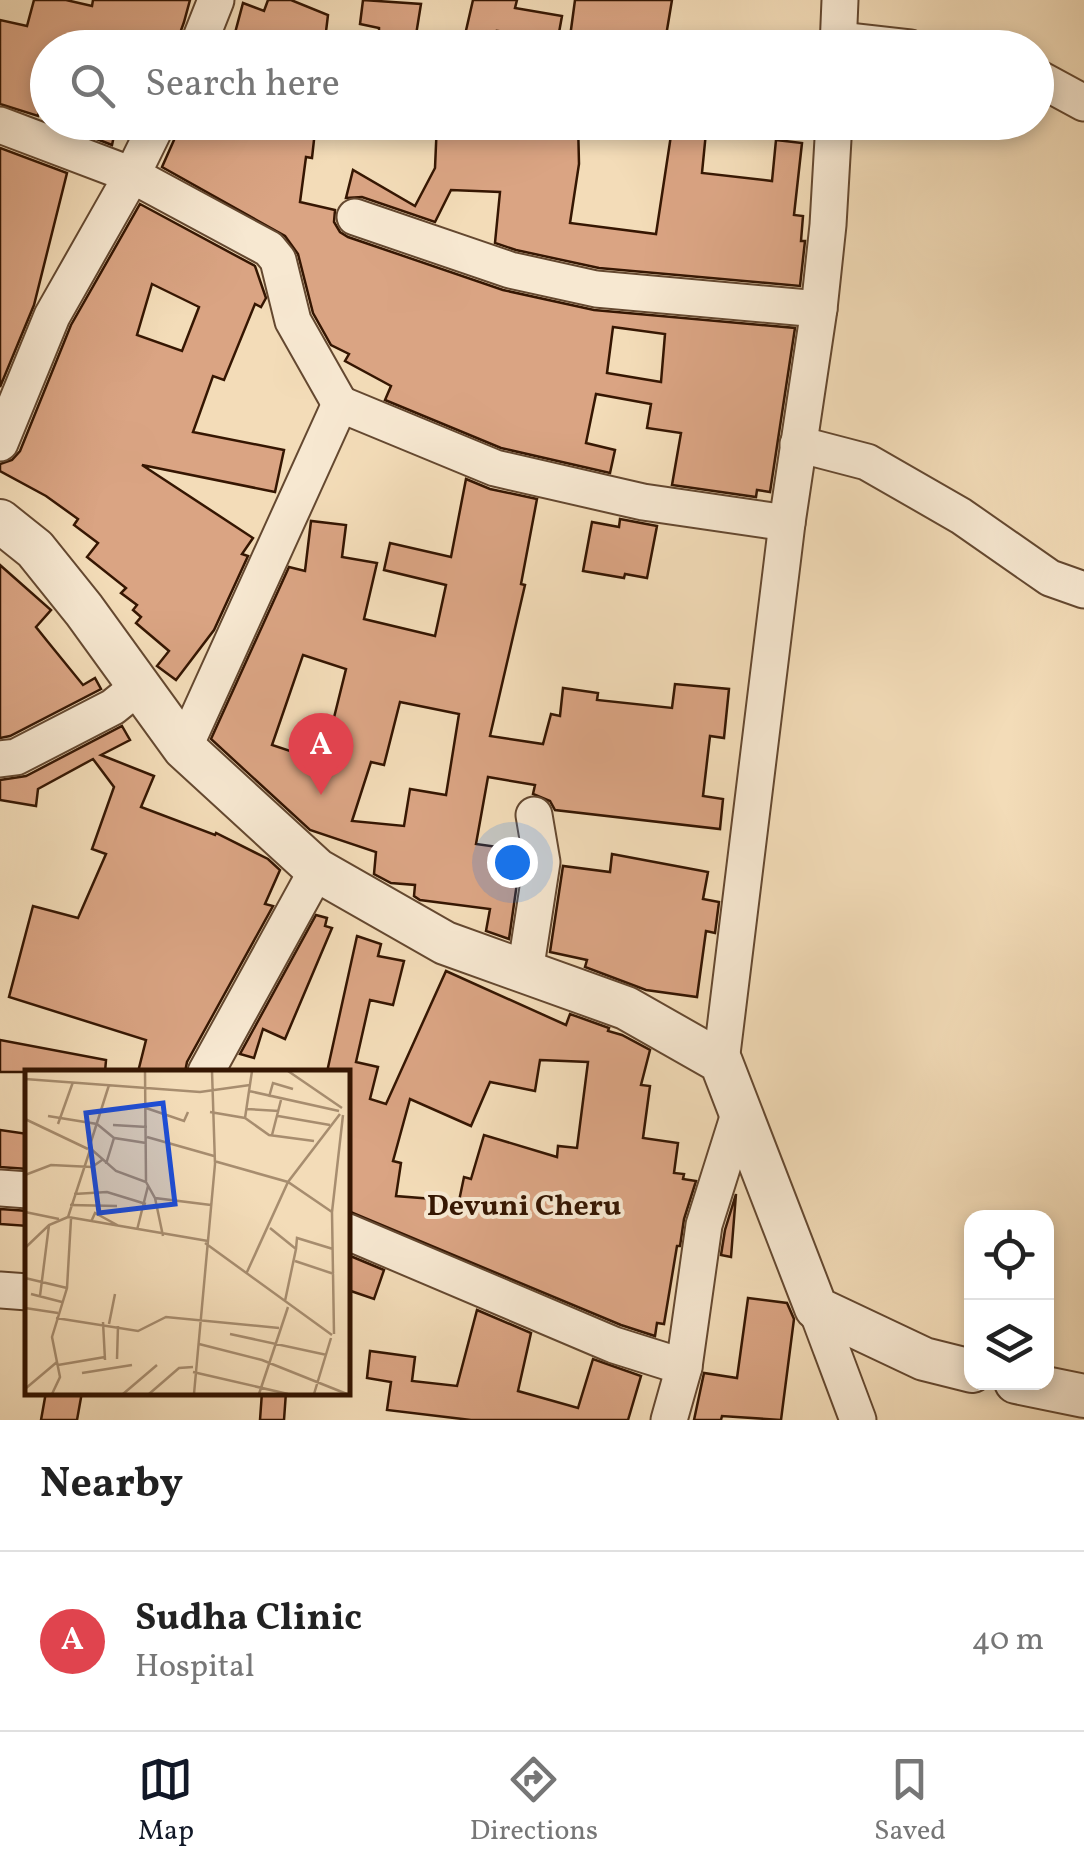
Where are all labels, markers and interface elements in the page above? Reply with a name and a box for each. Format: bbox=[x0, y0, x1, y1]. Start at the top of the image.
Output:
search box bbox=[30, 30, 1054, 140]
icon: search bbox=[65, 58, 120, 113]
text: Search here bbox=[145, 59, 340, 112]
pin: A bbox=[288, 712, 354, 795]
your location bbox=[487, 837, 538, 888]
inset map bbox=[25, 1070, 350, 1395]
district label: Devuni Cheru bbox=[427, 1186, 621, 1228]
map controls bbox=[964, 1210, 1054, 1390]
button: locate bbox=[964, 1210, 1054, 1300]
button: layers bbox=[964, 1300, 1054, 1390]
text: Nearby bbox=[40, 1456, 183, 1515]
text: Sudha Clinic bbox=[135, 1593, 362, 1646]
text: A bbox=[61, 1619, 84, 1663]
text: 40 m bbox=[972, 1619, 1044, 1663]
text: Hospital bbox=[135, 1646, 255, 1690]
tab: Map bbox=[138, 1752, 194, 1851]
tab: Directions bbox=[470, 1752, 598, 1851]
tab: Saved bbox=[874, 1752, 946, 1851]

